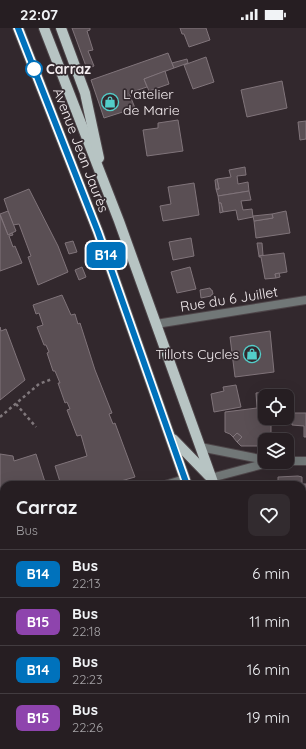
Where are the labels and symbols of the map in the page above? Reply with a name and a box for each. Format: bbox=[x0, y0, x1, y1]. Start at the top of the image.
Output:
marker: Carraz bbox=[25, 60, 43, 78]
place label: Carraz bbox=[46, 60, 91, 78]
street label: Avenue Jean Jaurès bbox=[49, 85, 113, 215]
place label: L'atelier de Marie bbox=[123, 85, 180, 119]
shop icon: L'atelier de Marie bbox=[100, 92, 120, 112]
line badge: B14 bbox=[83, 242, 129, 268]
street label: Rue du 6 Juillet bbox=[179, 282, 279, 316]
shop icon: Tillots Cycles bbox=[242, 344, 262, 364]
place label: Tillots Cycles bbox=[156, 345, 239, 363]

